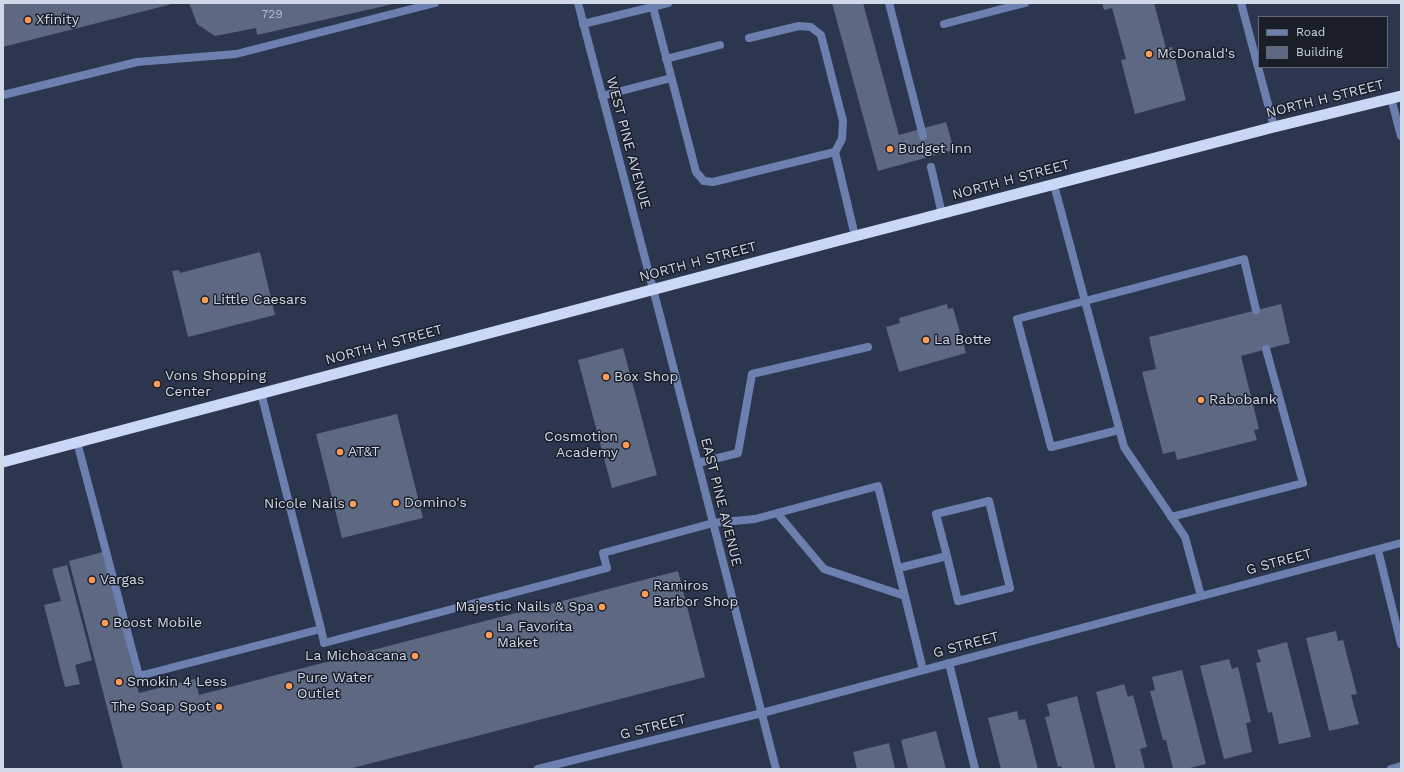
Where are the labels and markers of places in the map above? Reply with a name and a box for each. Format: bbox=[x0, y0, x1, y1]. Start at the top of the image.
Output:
place label: Xfinity bbox=[36, 12, 79, 28]
marker: Xfinity bbox=[23, 15, 33, 25]
place label: McDonald's bbox=[1157, 46, 1235, 62]
marker: McDonald's bbox=[1144, 49, 1154, 59]
place label: Budget Inn bbox=[898, 141, 972, 157]
marker: Budget Inn bbox=[885, 144, 895, 154]
place label: Little Caesars bbox=[213, 292, 307, 308]
marker: Little Caesars bbox=[200, 295, 210, 305]
place label: La Botte bbox=[934, 332, 991, 348]
marker: La Botte bbox=[921, 335, 931, 345]
place label: Vons Shopping Center bbox=[165, 368, 266, 400]
place label: Box Shop bbox=[614, 369, 678, 385]
marker: Box Shop bbox=[601, 372, 611, 382]
marker: Vons Shopping Center bbox=[152, 379, 162, 389]
place label: Rabobank bbox=[1209, 392, 1277, 408]
marker: Rabobank bbox=[1196, 395, 1206, 405]
place label: Cosmotion Academy bbox=[544, 429, 618, 462]
marker: Cosmotion Academy bbox=[621, 440, 631, 450]
place label: AT&T bbox=[348, 444, 380, 460]
marker: AT&T bbox=[335, 447, 345, 457]
place label: Domino's bbox=[404, 495, 467, 511]
place label: Nicole Nails bbox=[264, 496, 345, 512]
marker: Domino's bbox=[391, 498, 401, 508]
marker: Nicole Nails bbox=[348, 499, 358, 509]
place label: Vargas bbox=[100, 572, 144, 588]
marker: Vargas bbox=[87, 575, 97, 585]
place label: Ramiros Barbor Shop bbox=[653, 578, 738, 610]
marker: Ramiros Barbor Shop bbox=[640, 589, 650, 599]
place label: Majestic Nails & Spa bbox=[455, 599, 594, 615]
marker: Majestic Nails & Spa bbox=[597, 602, 607, 612]
place label: Boost Mobile bbox=[113, 615, 202, 631]
marker: Boost Mobile bbox=[100, 618, 110, 628]
place label: La Favorita Maket bbox=[497, 619, 572, 652]
marker: La Favorita Maket bbox=[484, 630, 494, 640]
place label: La Michoacana bbox=[305, 648, 407, 664]
marker: La Michoacana bbox=[410, 651, 420, 661]
place label: Pure Water Outlet bbox=[297, 670, 373, 702]
place label: Smokin 4 Less bbox=[127, 674, 227, 690]
marker: Smokin 4 Less bbox=[114, 677, 124, 687]
marker: Pure Water Outlet bbox=[284, 681, 294, 691]
place label: The Soap Spot bbox=[111, 699, 211, 715]
marker: The Soap Spot bbox=[214, 702, 224, 712]

